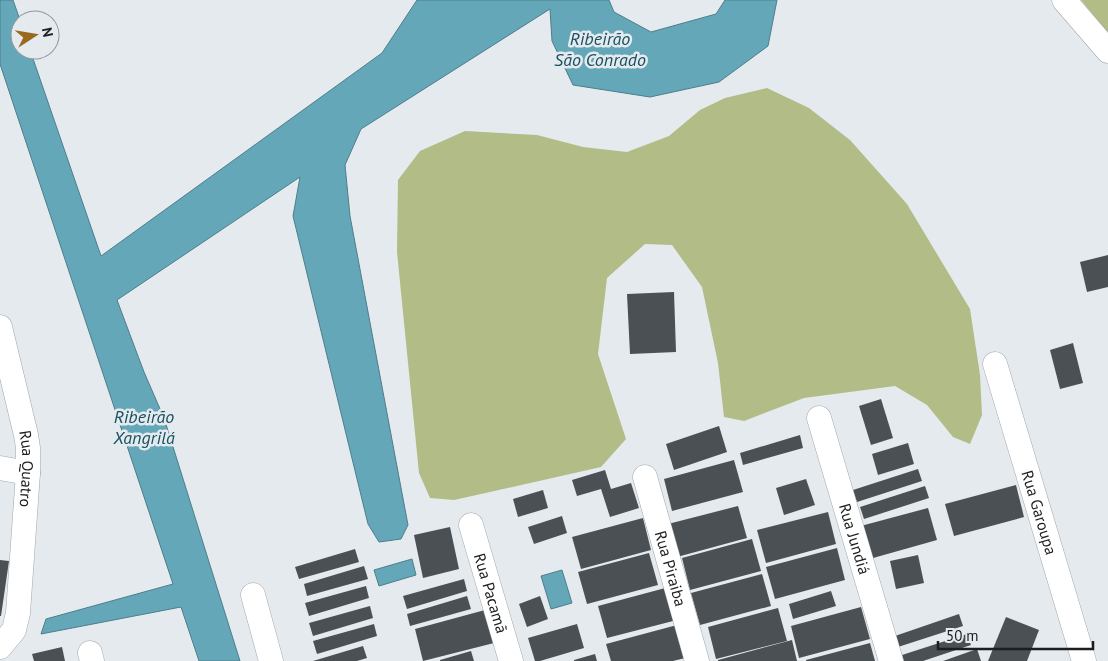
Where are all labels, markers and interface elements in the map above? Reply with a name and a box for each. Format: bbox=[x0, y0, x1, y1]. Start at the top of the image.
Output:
north arrow bbox=[10, 10, 60, 60]
text: N bbox=[38, 26, 57, 39]
water label: Ribeirão São Conrado bbox=[554, 27, 646, 71]
water label: Ribeirão Xangrilá bbox=[112, 405, 175, 449]
street label: Rua Quatro bbox=[15, 429, 38, 508]
street label: Rua Garoupa bbox=[1017, 468, 1062, 557]
street label: Rua Jundiá bbox=[835, 501, 875, 577]
street label: Rua Piraiba bbox=[651, 528, 691, 609]
street label: Rua Pacamã bbox=[470, 551, 512, 636]
scale bar bbox=[938, 618, 1093, 650]
text: 50 m bbox=[946, 626, 979, 645]

